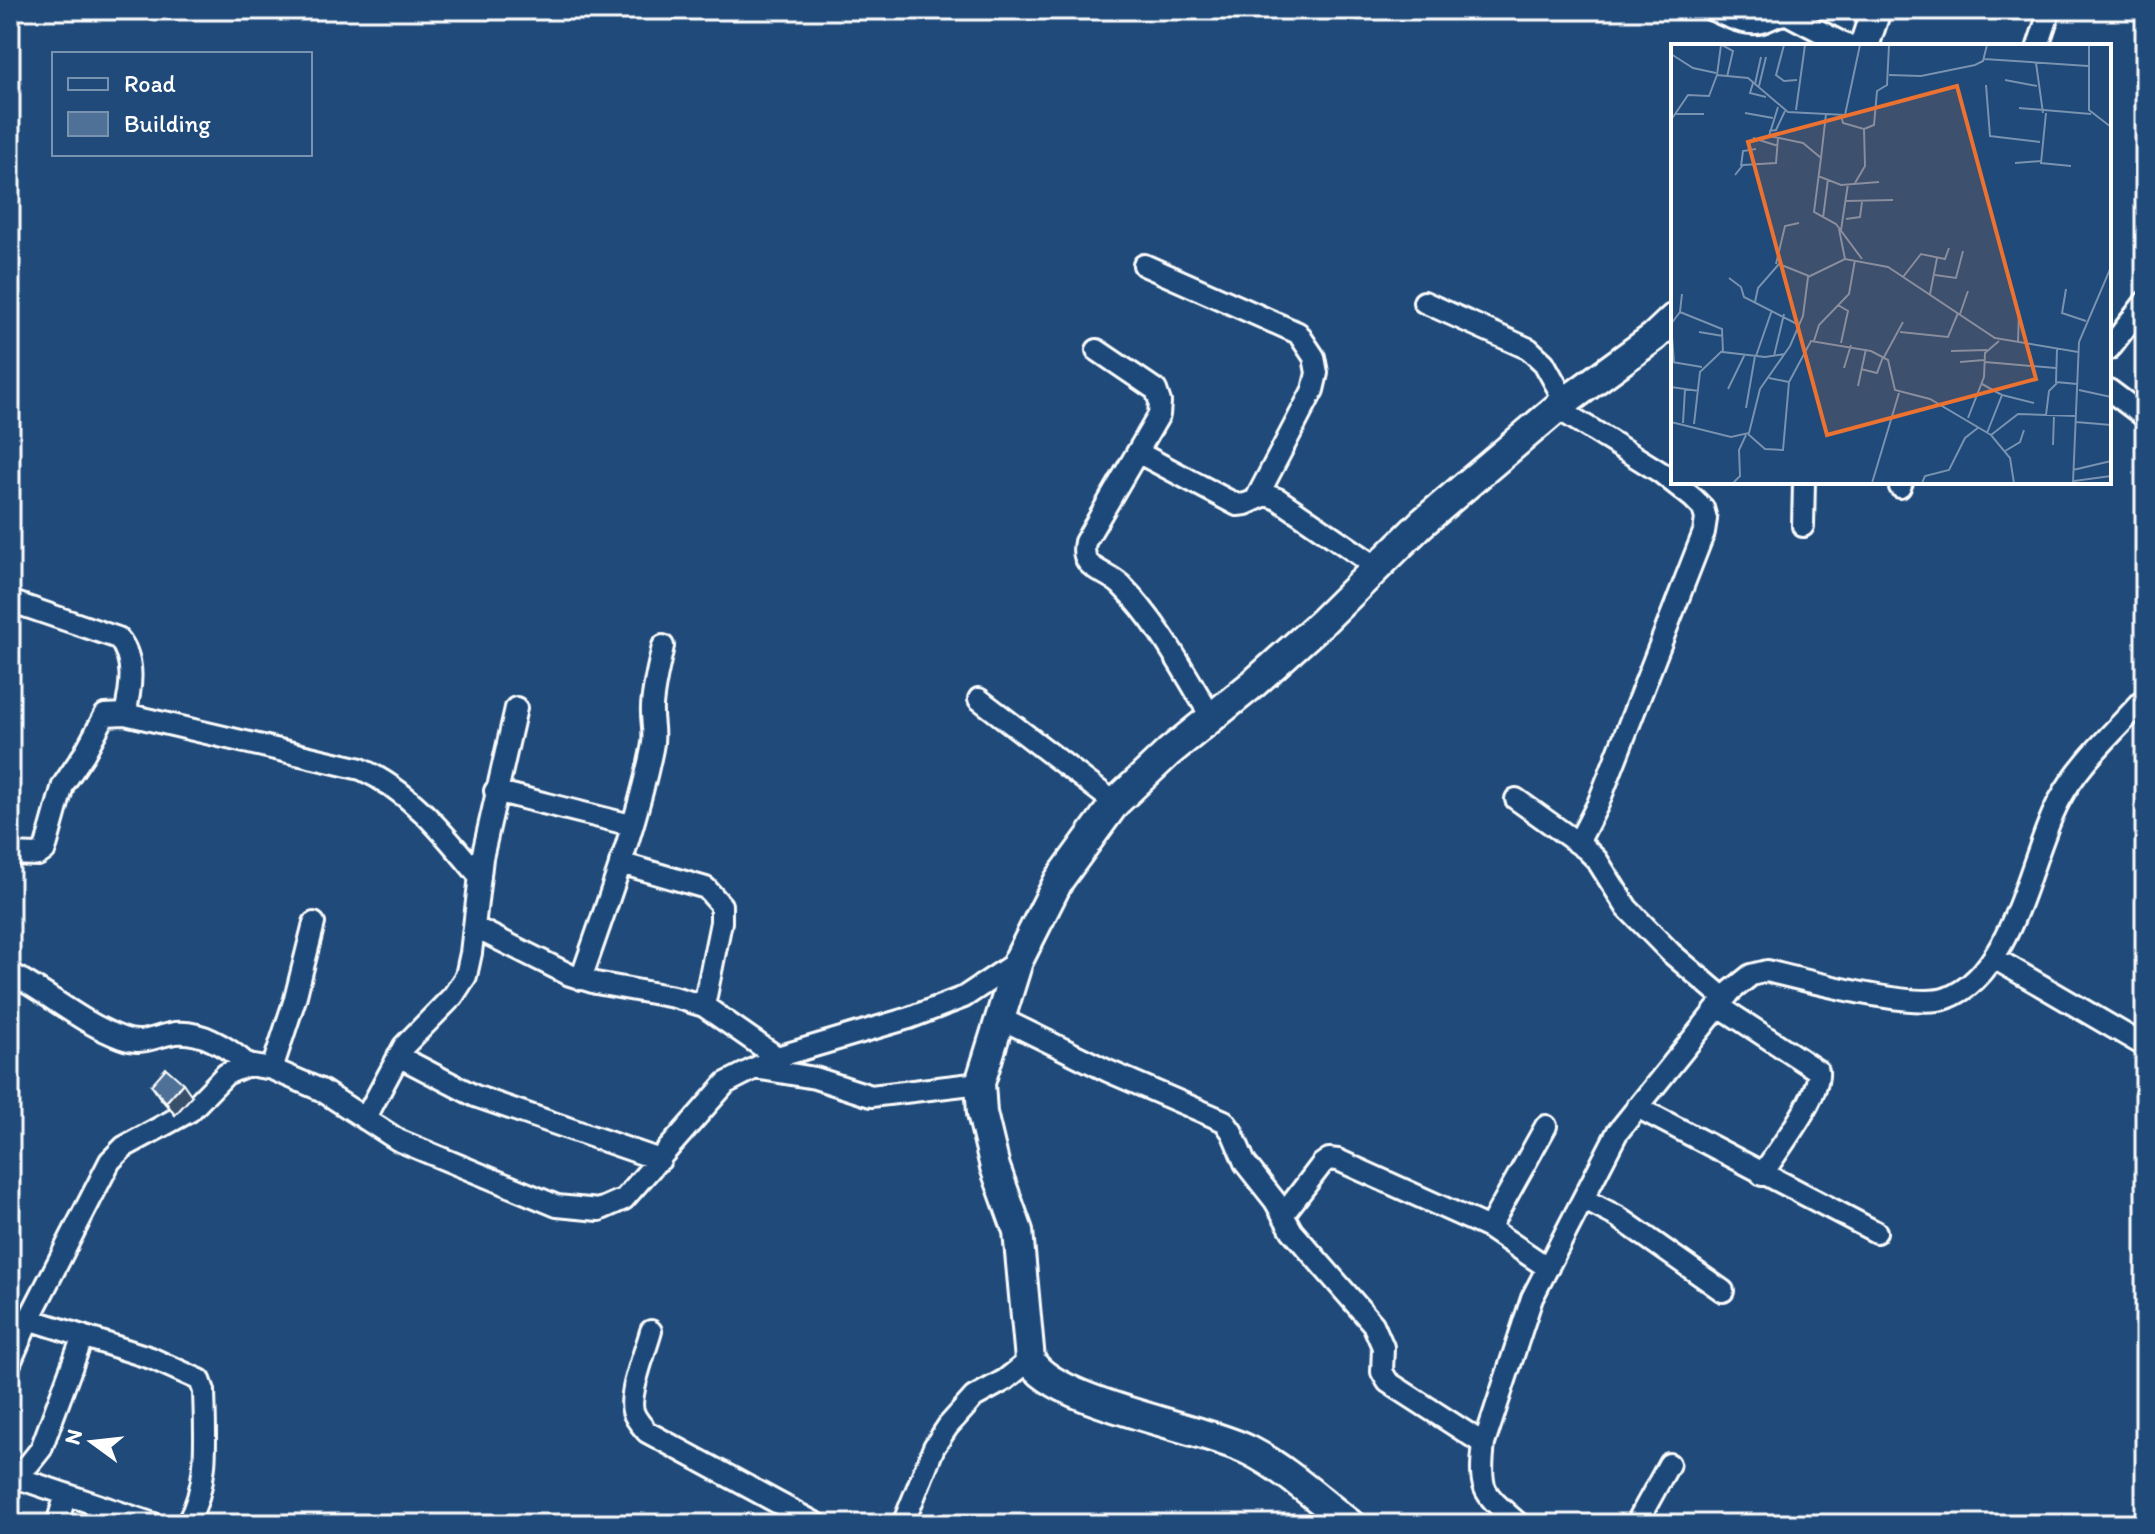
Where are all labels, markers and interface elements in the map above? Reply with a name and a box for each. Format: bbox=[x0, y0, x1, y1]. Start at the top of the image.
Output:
inset map bbox=[1671, 44, 2111, 484]
legend bbox=[52, 52, 312, 156]
text: Road bbox=[124, 69, 176, 98]
text: Building bbox=[124, 109, 211, 138]
north arrow bbox=[52, 1402, 132, 1482]
text: N bbox=[58, 1426, 88, 1448]

